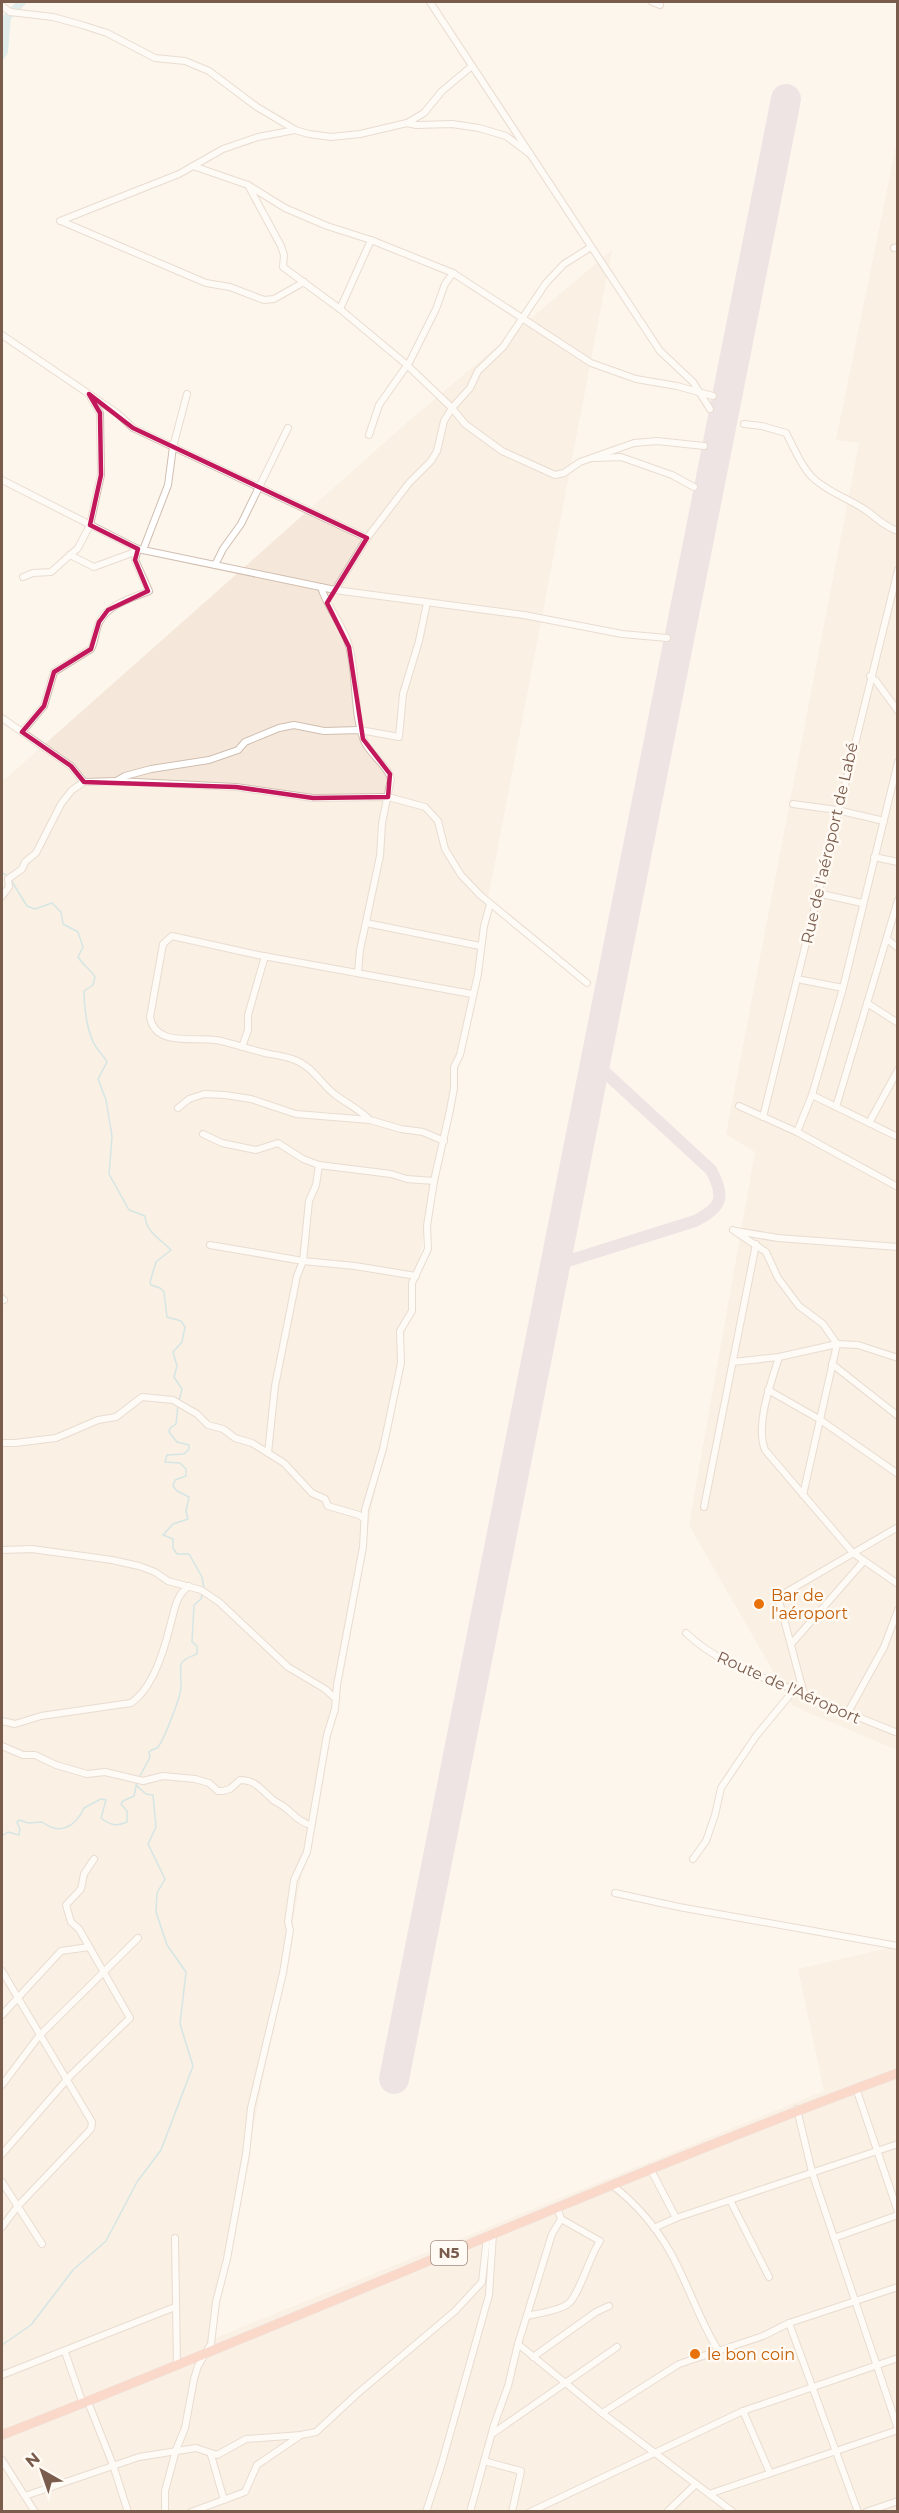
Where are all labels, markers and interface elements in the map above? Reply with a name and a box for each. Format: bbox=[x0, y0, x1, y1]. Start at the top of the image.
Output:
street label: Rue de l'aéroport de Labé bbox=[797, 741, 862, 946]
place label: Bar de l'aéroport bbox=[771, 1586, 848, 1623]
marker: Bar de l'aéroport bbox=[752, 1597, 766, 1611]
street label: Route de l'Aéroport bbox=[714, 1647, 864, 1728]
road number: N5 bbox=[431, 2241, 467, 2265]
place label: le bon coin bbox=[707, 2345, 795, 2364]
marker: le bon coin bbox=[688, 2347, 702, 2361]
north arrow bbox=[12, 2441, 72, 2501]
text: N bbox=[22, 2448, 44, 2471]

